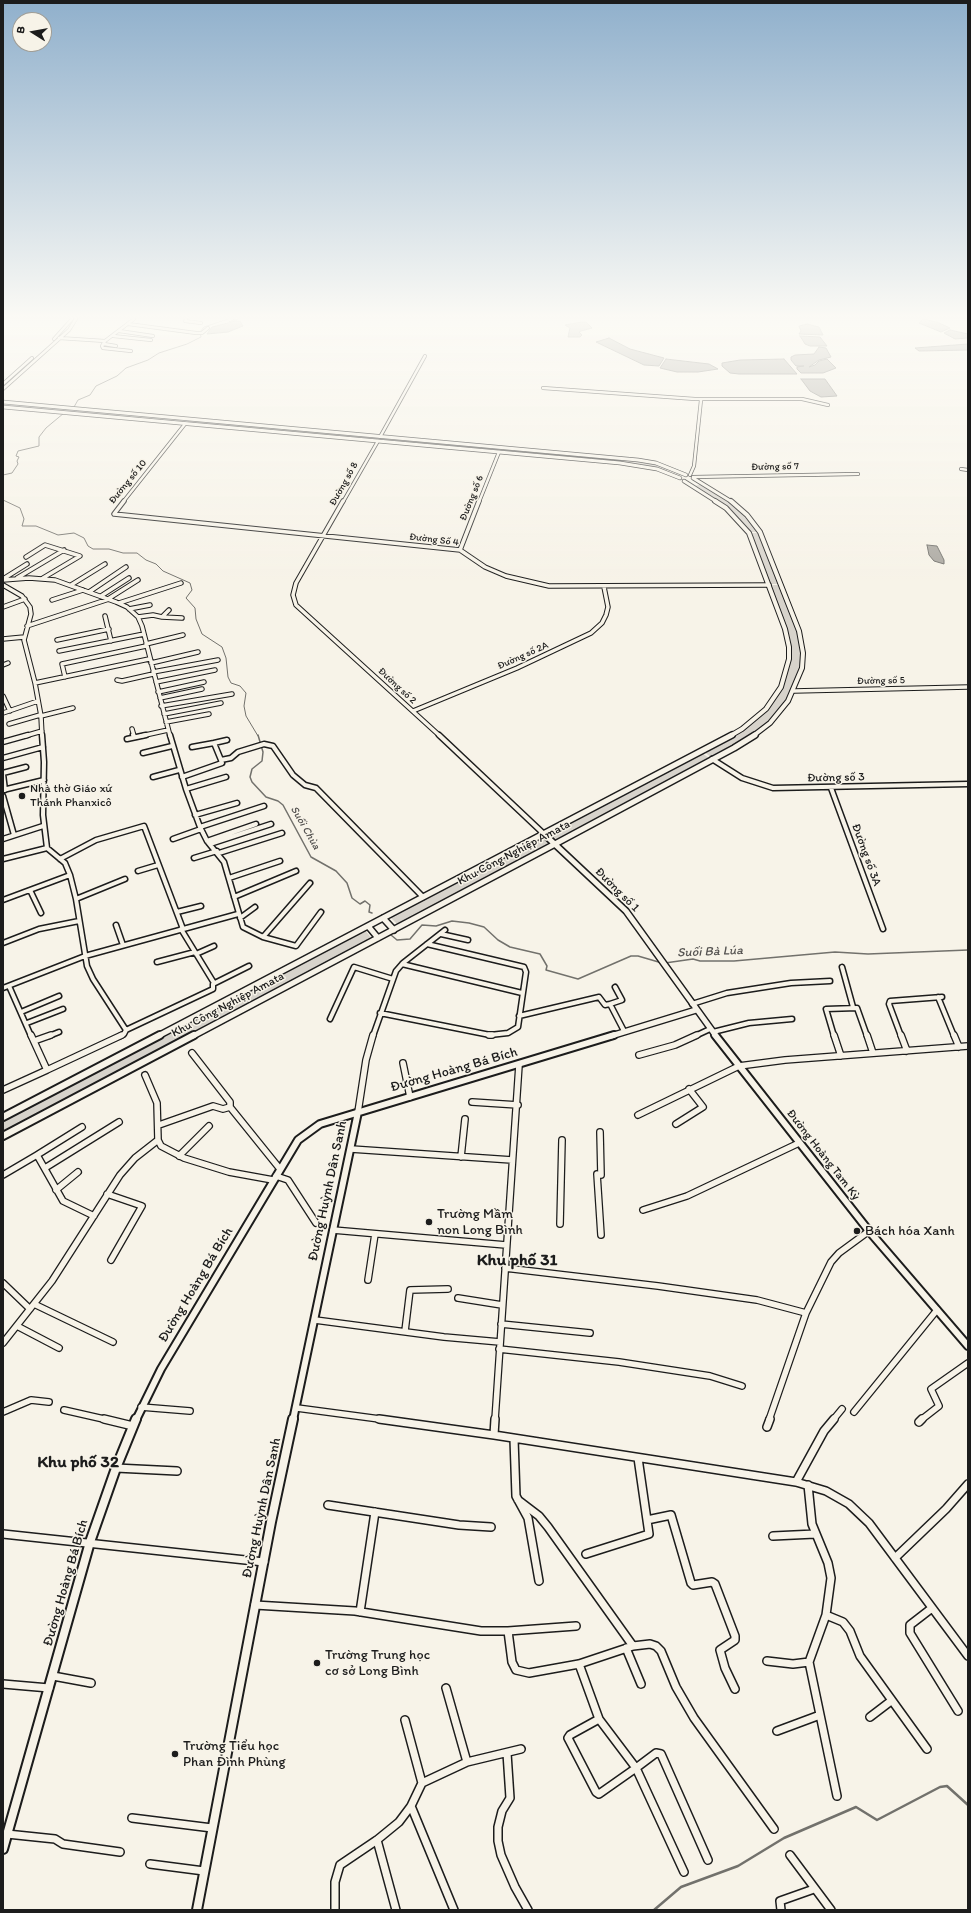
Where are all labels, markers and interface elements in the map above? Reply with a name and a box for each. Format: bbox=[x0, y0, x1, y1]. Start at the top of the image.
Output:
north arrow bbox=[12, 12, 52, 52]
text: B bbox=[14, 25, 28, 35]
street label: Đường số 10 bbox=[107, 457, 149, 507]
street label: Đường số 8 bbox=[327, 460, 361, 508]
street label: Đường số 7 bbox=[751, 461, 799, 473]
street label: Đường số 6 bbox=[457, 474, 487, 522]
street label: Đường Số 4 bbox=[409, 531, 459, 549]
street label: Đường số 2A bbox=[496, 639, 550, 673]
street label: Đường số 2 bbox=[375, 665, 419, 707]
street label: Đường số 5 bbox=[857, 675, 905, 687]
street label: Đường số 3 bbox=[807, 770, 865, 786]
place label: Nhà thờ Giáo xứ Thánh Phanxicô bbox=[30, 782, 112, 810]
marker: Nhà thờ Giáo xứ Thánh Phanxicô bbox=[17, 791, 27, 801]
water label: Suối Chùa bbox=[287, 804, 323, 852]
street label: Khu Công Nghiệp Amata bbox=[455, 817, 573, 889]
street label: Đường số 3A bbox=[848, 822, 884, 888]
street label: Đường số 1 bbox=[592, 865, 642, 915]
water label: Suối Bà Lúa bbox=[677, 943, 743, 961]
street label: Khu Công Nghiệp Amata bbox=[169, 969, 287, 1041]
street label: Đường Hoàng Bá Bích bbox=[389, 1044, 519, 1096]
street label: Đường Hoàng Tam Kỳ bbox=[783, 1107, 863, 1203]
street label: Đường Huỳnh Dân Sanh bbox=[305, 1119, 351, 1263]
place label: Trường Mầm non Long Bình bbox=[437, 1206, 523, 1238]
marker: Trường Mầm non Long Bình bbox=[424, 1217, 434, 1227]
place label: Bách hóa Xanh bbox=[865, 1223, 955, 1239]
street label: Đường Hoàng Bá Bích bbox=[155, 1224, 237, 1346]
marker: Bách hóa Xanh bbox=[852, 1226, 862, 1236]
district label: Khu phố 31 bbox=[477, 1251, 557, 1271]
street label: Đường Huỳnh Dân Sanh bbox=[239, 1436, 285, 1580]
district label: Khu phố 32 bbox=[37, 1453, 119, 1473]
street label: Đường Hoàng Bá Bích bbox=[40, 1518, 92, 1648]
place label: Trường Trung học cơ sở Long Bình bbox=[325, 1647, 430, 1680]
marker: Trường Trung học cơ sở Long Bình bbox=[312, 1658, 322, 1668]
place label: Trường Tiểu học Phan Đình Phùng bbox=[183, 1738, 286, 1770]
marker: Trường Tiểu học Phan Đình Phùng bbox=[170, 1749, 180, 1759]

